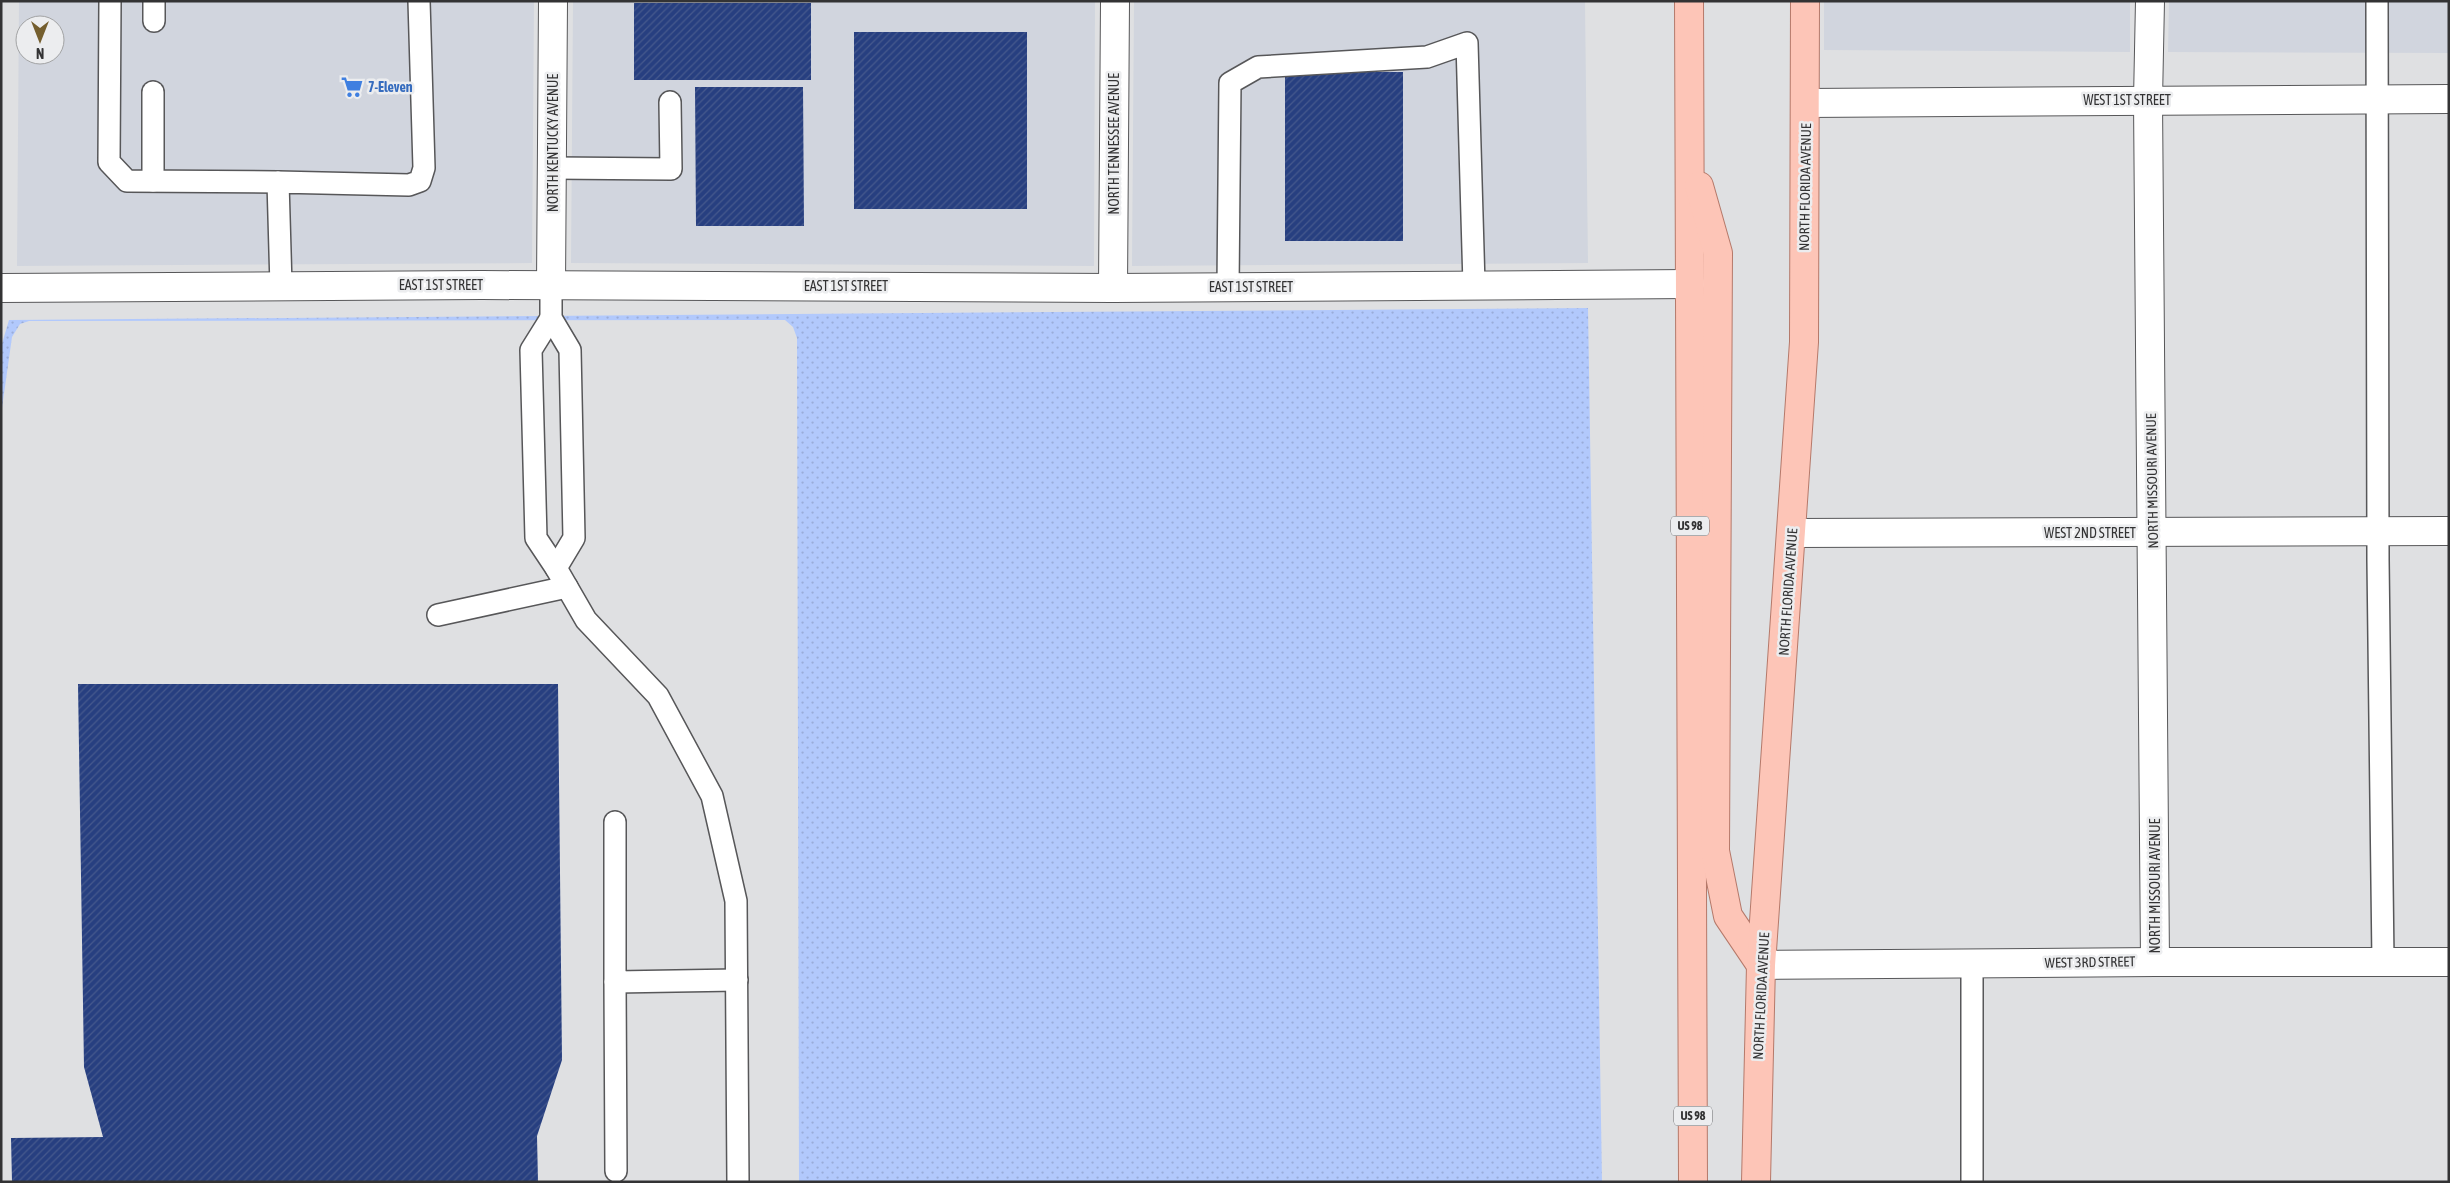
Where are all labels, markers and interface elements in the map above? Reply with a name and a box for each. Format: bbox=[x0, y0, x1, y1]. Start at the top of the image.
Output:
north arrow bbox=[15, 15, 65, 65]
text: N bbox=[36, 45, 44, 61]
street label: NORTH TENNESSEE AVENUE bbox=[1106, 73, 1122, 215]
supermarket icon: 7-Eleven bbox=[339, 74, 365, 100]
street label: NORTH KENTUCKY AVENUE bbox=[545, 74, 561, 212]
place label: 7-Eleven bbox=[368, 79, 413, 95]
street label: WEST 1ST STREET bbox=[2083, 92, 2171, 108]
street label: NORTH FLORIDA AVENUE bbox=[1796, 123, 1814, 251]
street label: EAST 1ST STREET bbox=[399, 277, 483, 293]
street label: EAST 1ST STREET bbox=[804, 278, 888, 294]
street label: EAST 1ST STREET bbox=[1209, 279, 1293, 295]
street label: NORTH MISSOURI AVENUE bbox=[2143, 413, 2161, 549]
road number: US 98 bbox=[1671, 516, 1709, 536]
street label: WEST 2ND STREET bbox=[2044, 525, 2136, 541]
street label: NORTH FLORIDA AVENUE bbox=[1776, 528, 1800, 656]
street label: NORTH MISSOURI AVENUE bbox=[2147, 818, 2163, 954]
street label: NORTH FLORIDA AVENUE bbox=[1750, 932, 1772, 1060]
street label: WEST 3RD STREET bbox=[2045, 953, 2135, 971]
road number: US 98 bbox=[1674, 1106, 1712, 1126]

